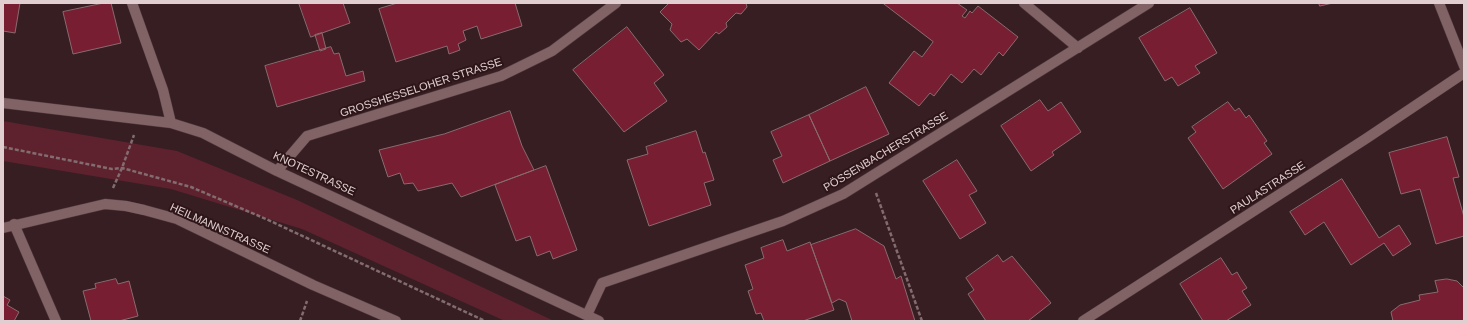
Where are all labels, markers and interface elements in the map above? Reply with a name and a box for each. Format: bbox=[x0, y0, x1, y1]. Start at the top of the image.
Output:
street label: GROSSHESSELOHER STRASSE bbox=[338, 56, 504, 120]
street label: PÖSSENBACHERSTRASSE bbox=[821, 110, 951, 194]
street label: KNOTESTRASSE bbox=[271, 149, 357, 199]
street label: PAULASTRASSE bbox=[1228, 159, 1308, 217]
street label: HEILMANNSTRASSE bbox=[168, 201, 272, 257]

